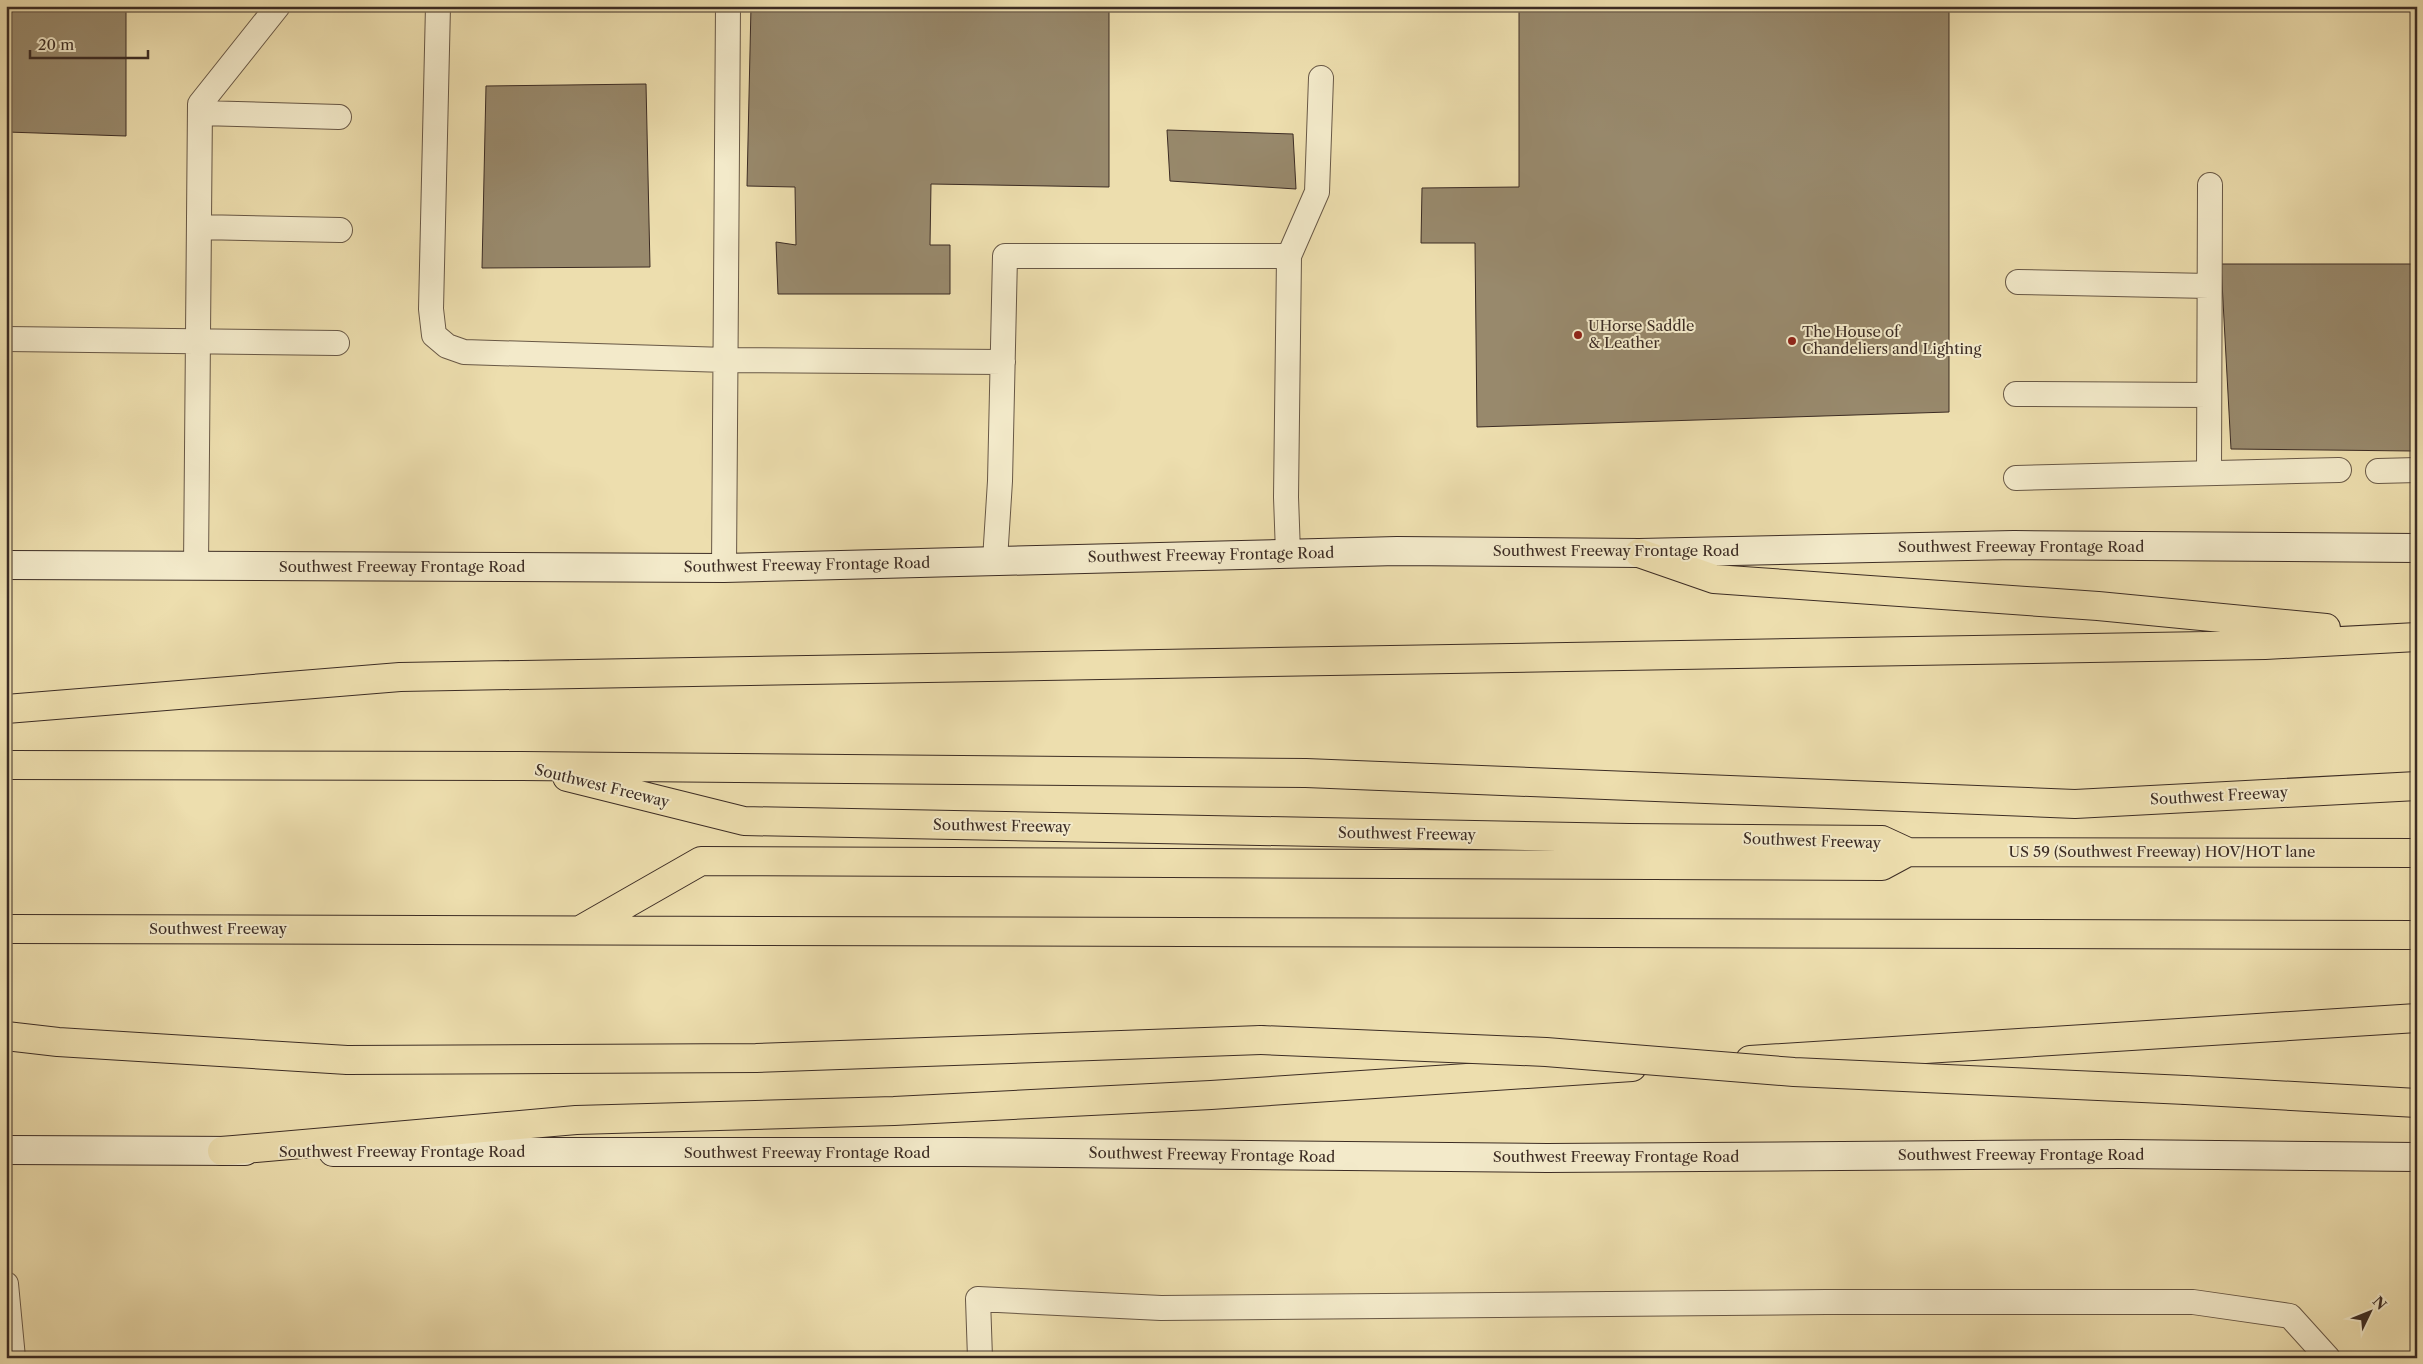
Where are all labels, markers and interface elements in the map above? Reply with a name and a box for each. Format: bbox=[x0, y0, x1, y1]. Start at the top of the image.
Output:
scale bar bbox=[30, 28, 148, 60]
text: 20 m bbox=[38, 35, 74, 54]
place label: UHorse Saddle & Leather bbox=[1588, 316, 1694, 352]
place label: The House of Chandeliers and Lighting bbox=[1802, 322, 1981, 358]
marker: UHorse Saddle & Leather bbox=[1572, 329, 1584, 341]
marker: The House of Chandeliers and Lighting bbox=[1786, 335, 1798, 347]
street label: Southwest Freeway Frontage Road bbox=[1898, 537, 2144, 556]
street label: Southwest Freeway Frontage Road bbox=[1493, 541, 1739, 560]
street label: Southwest Freeway Frontage Road bbox=[1088, 543, 1334, 566]
street label: Southwest Freeway Frontage Road bbox=[684, 553, 930, 576]
street label: Southwest Freeway Frontage Road bbox=[279, 557, 525, 576]
street label: Southwest Freeway bbox=[533, 760, 672, 812]
street label: Southwest Freeway bbox=[2149, 782, 2289, 809]
street label: Southwest Freeway bbox=[933, 815, 1072, 836]
street label: Southwest Freeway bbox=[1338, 823, 1477, 844]
street label: Southwest Freeway bbox=[1743, 829, 1882, 852]
street label: US 59 (Southwest Freeway) HOV/HOT lane bbox=[2009, 842, 2315, 861]
street label: Southwest Freeway bbox=[149, 919, 288, 938]
street label: Southwest Freeway Frontage Road bbox=[279, 1142, 525, 1161]
street label: Southwest Freeway Frontage Road bbox=[684, 1143, 930, 1162]
street label: Southwest Freeway Frontage Road bbox=[1089, 1143, 1335, 1166]
street label: Southwest Freeway Frontage Road bbox=[1898, 1145, 2144, 1164]
street label: Southwest Freeway Frontage Road bbox=[1493, 1147, 1739, 1166]
north arrow bbox=[2346, 1286, 2396, 1336]
text: N bbox=[2369, 1293, 2390, 1314]

